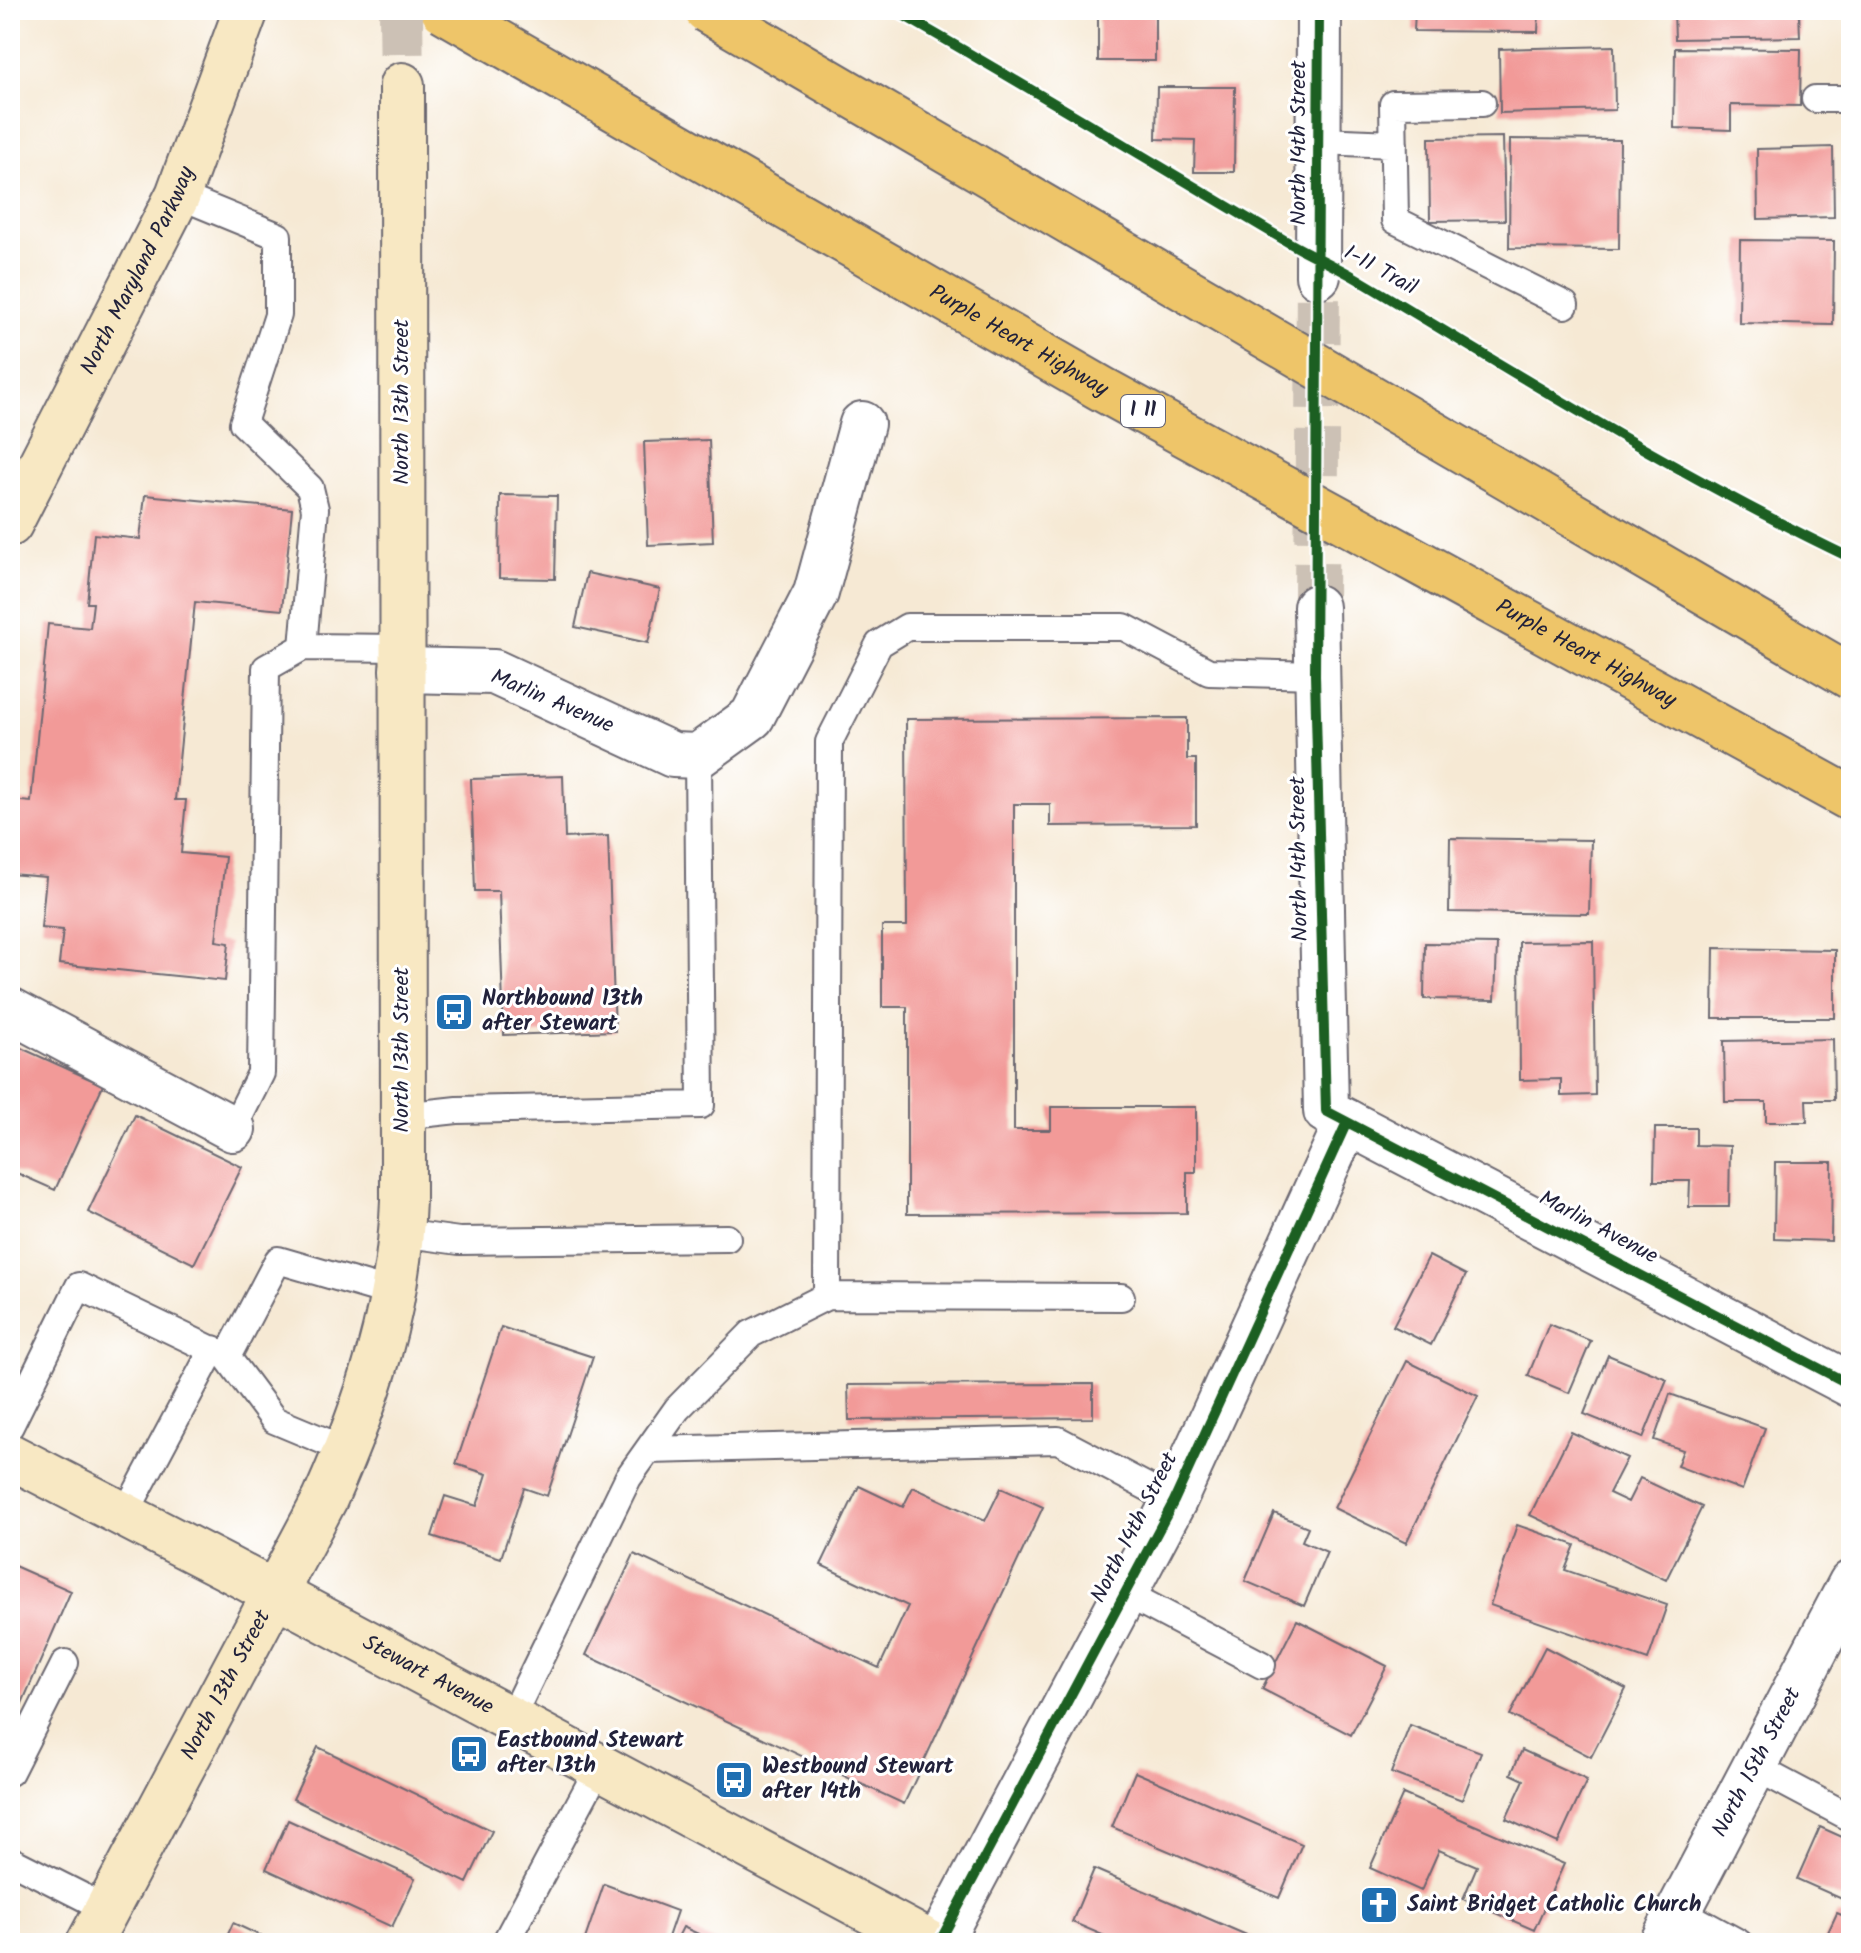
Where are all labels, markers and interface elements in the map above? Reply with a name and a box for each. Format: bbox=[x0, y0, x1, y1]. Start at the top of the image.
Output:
street label: North 14th Street bbox=[1282, 60, 1317, 226]
street label: North Maryland Parkway bbox=[71, 161, 205, 381]
street label: I-11 Trail bbox=[1337, 236, 1424, 306]
street label: Purple Heart Highway bbox=[922, 276, 1115, 407]
street label: North 13th Street bbox=[385, 319, 420, 485]
road number: I 11 bbox=[1121, 395, 1165, 427]
street label: Purple Heart Highway bbox=[1489, 590, 1684, 718]
street label: Marlin Avenue bbox=[485, 660, 619, 744]
street label: North 14th Street bbox=[1281, 776, 1319, 942]
street label: North 13th Street bbox=[385, 967, 420, 1133]
place label: Northbound 13th after Stewart bbox=[482, 982, 643, 1042]
bus stop icon: Northbound 13th after Stewart bbox=[433, 991, 475, 1033]
street label: Marlin Avenue bbox=[1532, 1182, 1664, 1274]
street label: North 14th Street bbox=[1082, 1446, 1188, 1610]
street label: North 13th Street bbox=[172, 1603, 281, 1767]
street label: Stewart Avenue bbox=[356, 1626, 500, 1725]
street label: North 15th Street bbox=[1703, 1681, 1811, 1844]
place label: Eastbound Stewart after 13th bbox=[497, 1724, 685, 1784]
bus stop icon: Eastbound Stewart after 13th bbox=[448, 1733, 490, 1775]
place label: Westbound Stewart after 14th bbox=[762, 1750, 955, 1810]
bus stop icon: Westbound Stewart after 14th bbox=[713, 1759, 755, 1801]
church icon: Saint Bridget Catholic Church bbox=[1358, 1884, 1400, 1926]
place label: Saint Bridget Catholic Church bbox=[1407, 1888, 1701, 1923]

